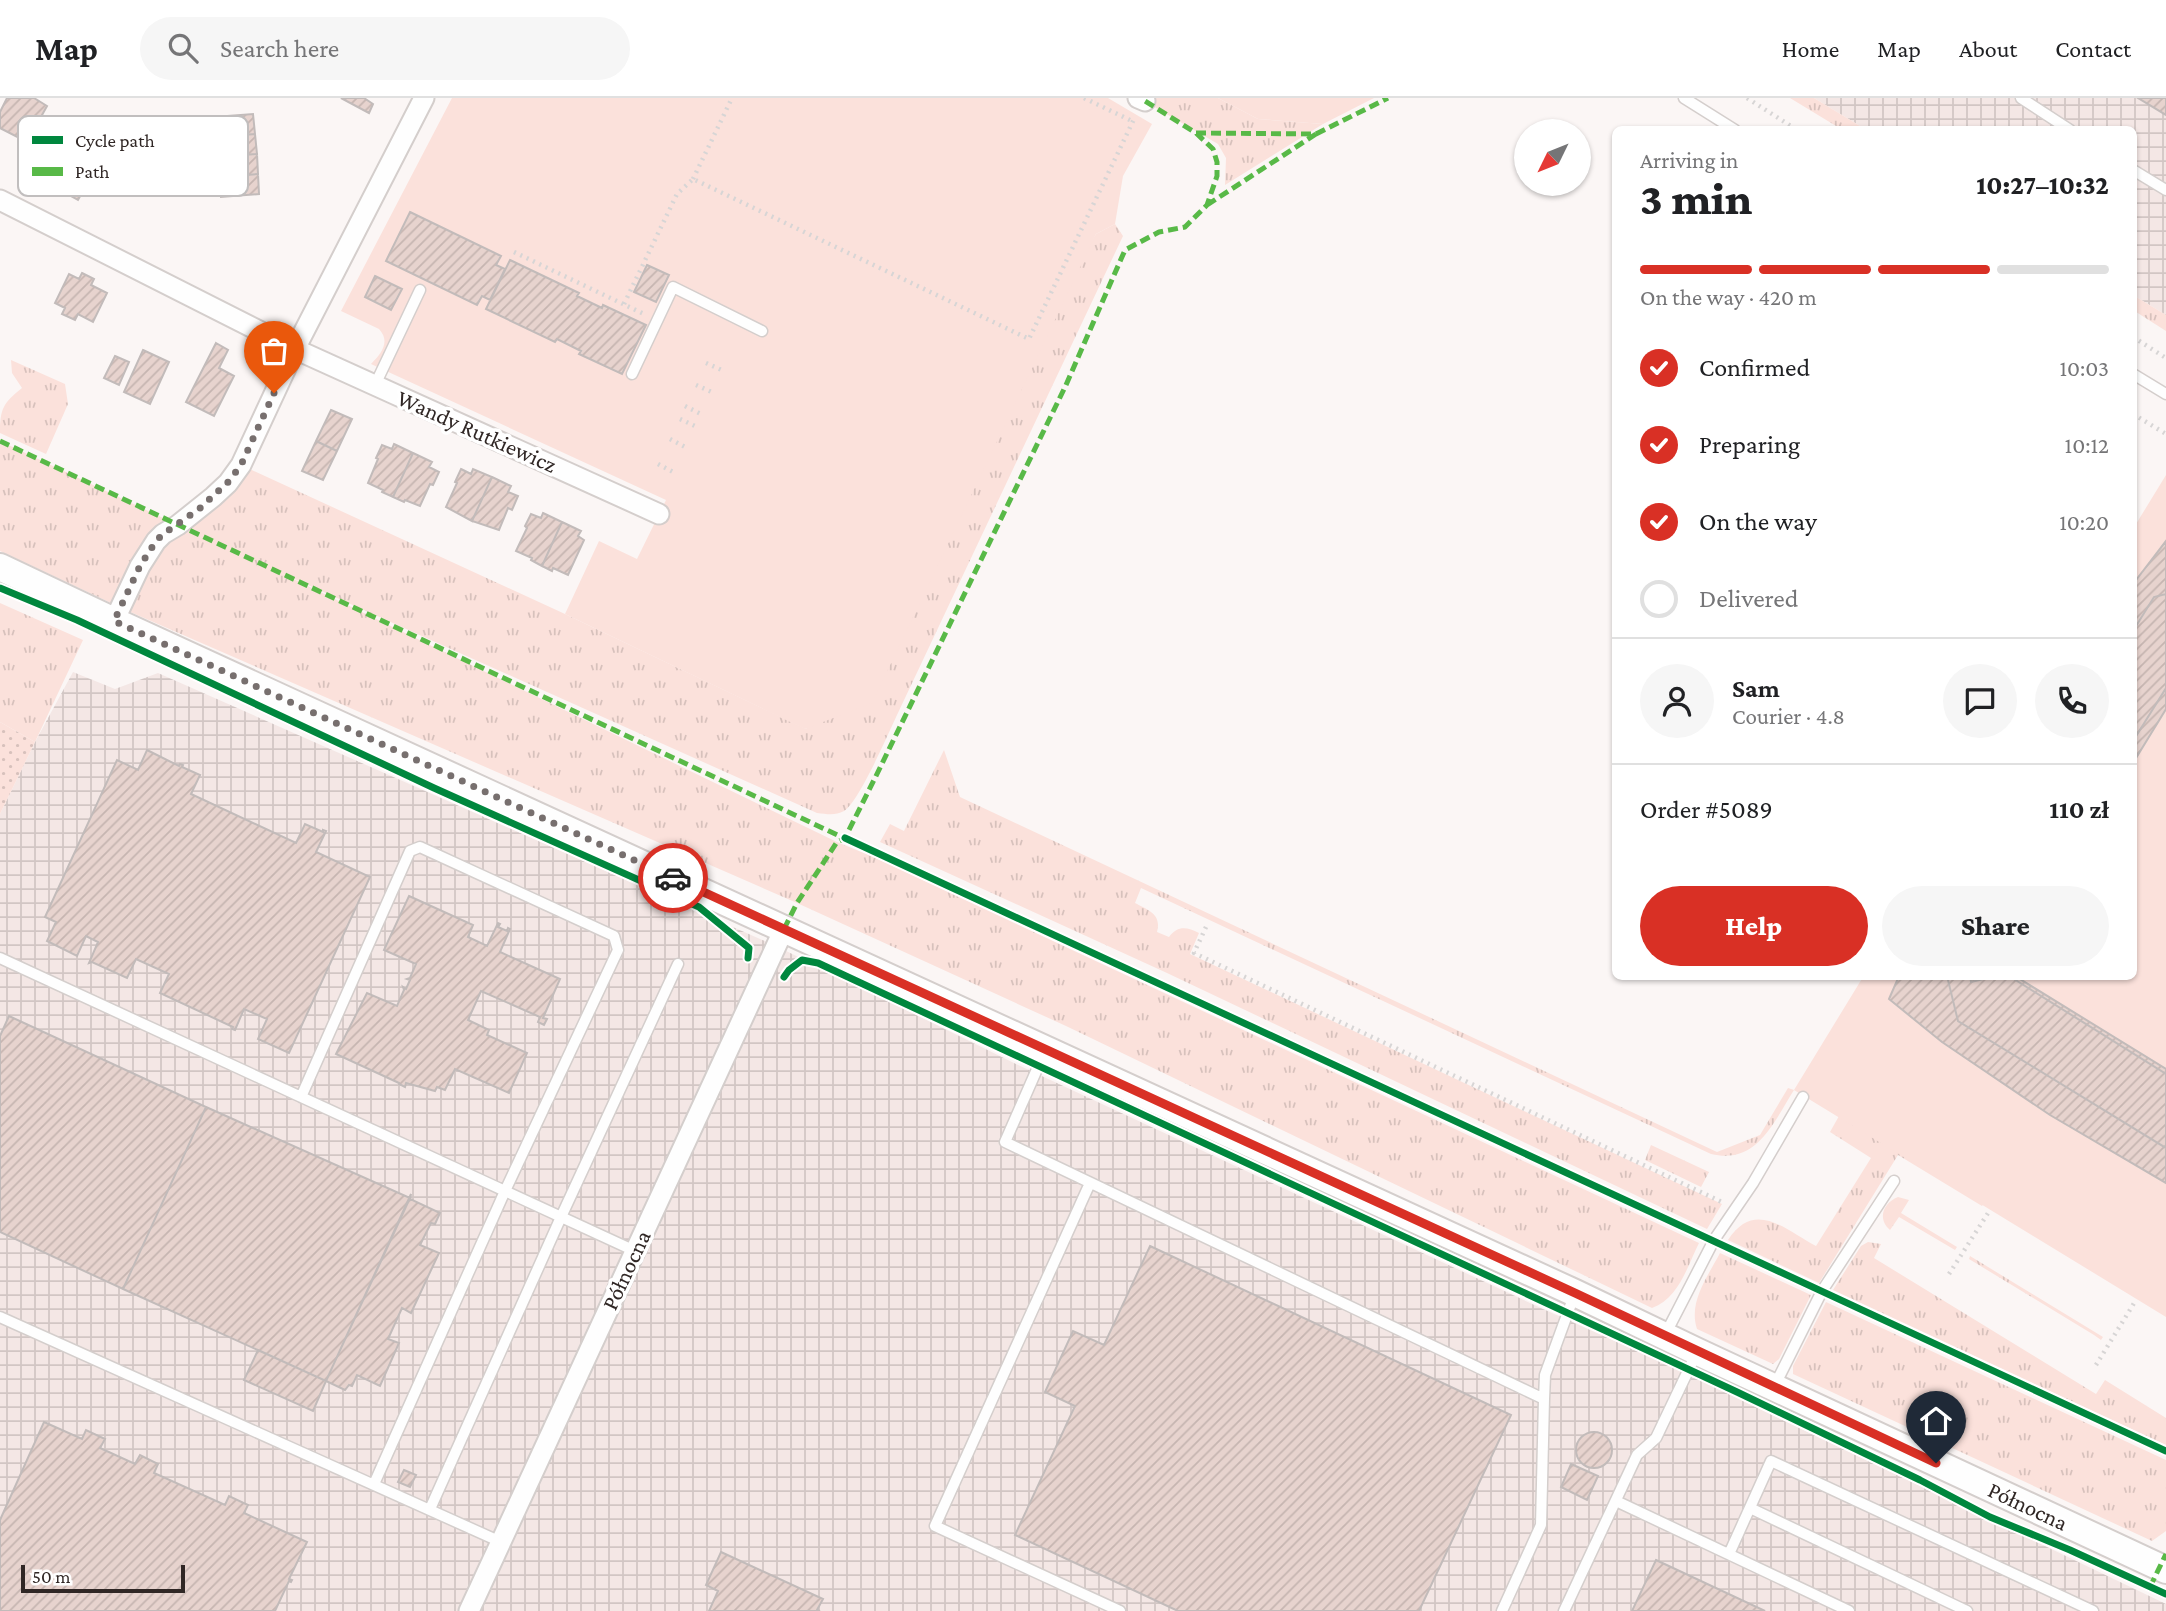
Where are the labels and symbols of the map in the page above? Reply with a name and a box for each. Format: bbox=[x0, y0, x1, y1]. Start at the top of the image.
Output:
legend bbox=[18, 116, 248, 196]
north arrow bbox=[1514, 119, 1591, 196]
text: Cycle path bbox=[75, 130, 155, 151]
text: Path bbox=[75, 161, 110, 182]
pin bbox=[244, 321, 304, 393]
street label: Wandy Rutkiewicz bbox=[393, 384, 561, 478]
courier bbox=[638, 843, 708, 913]
street label: Północna bbox=[596, 1226, 656, 1314]
pin bbox=[1906, 1391, 1966, 1463]
street label: Północna bbox=[1984, 1476, 2072, 1536]
scale bar bbox=[21, 1562, 186, 1594]

